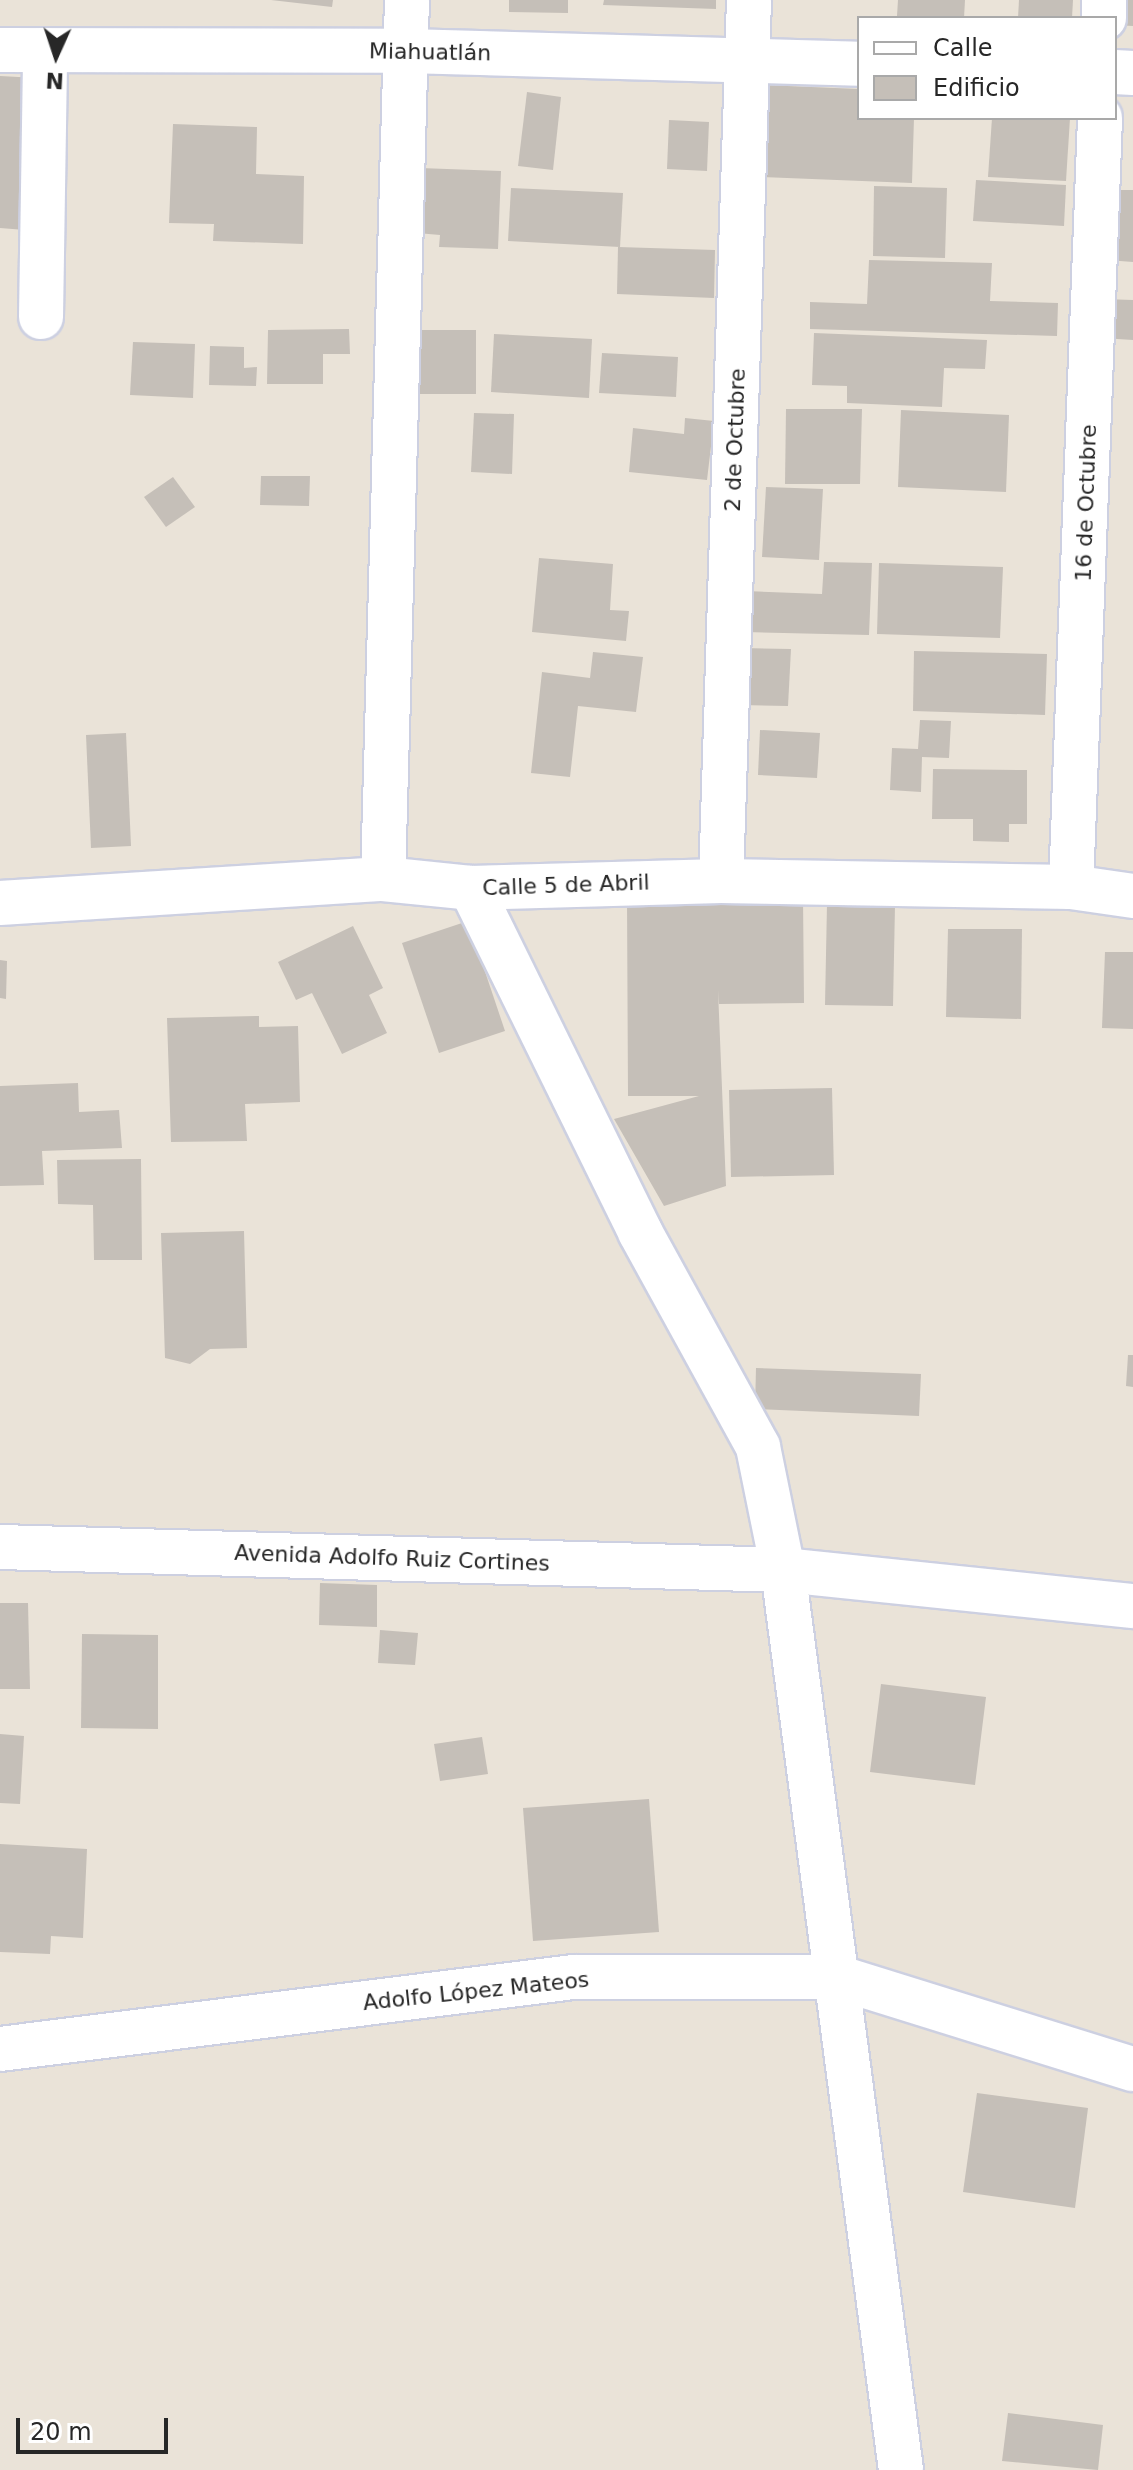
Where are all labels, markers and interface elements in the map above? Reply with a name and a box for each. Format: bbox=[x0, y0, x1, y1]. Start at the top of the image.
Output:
north arrow bbox=[16, 16, 96, 96]
legend bbox=[857, 16, 1117, 120]
text: Calle bbox=[933, 34, 993, 62]
street label: Miahuatlán bbox=[369, 38, 491, 66]
text: N bbox=[45, 68, 65, 93]
text: Edificio bbox=[933, 74, 1020, 102]
street label: 2 de Octubre bbox=[719, 368, 751, 512]
street label: 16 de Octubre bbox=[1070, 424, 1102, 582]
street label: Calle 5 de Abril bbox=[482, 869, 650, 901]
street label: Avenida Adolfo Ruiz Cortines bbox=[234, 1539, 550, 1577]
street label: Adolfo López Mateos bbox=[362, 1966, 590, 2016]
scale bar bbox=[20, 2402, 172, 2452]
text: 20 m bbox=[30, 2418, 92, 2446]

